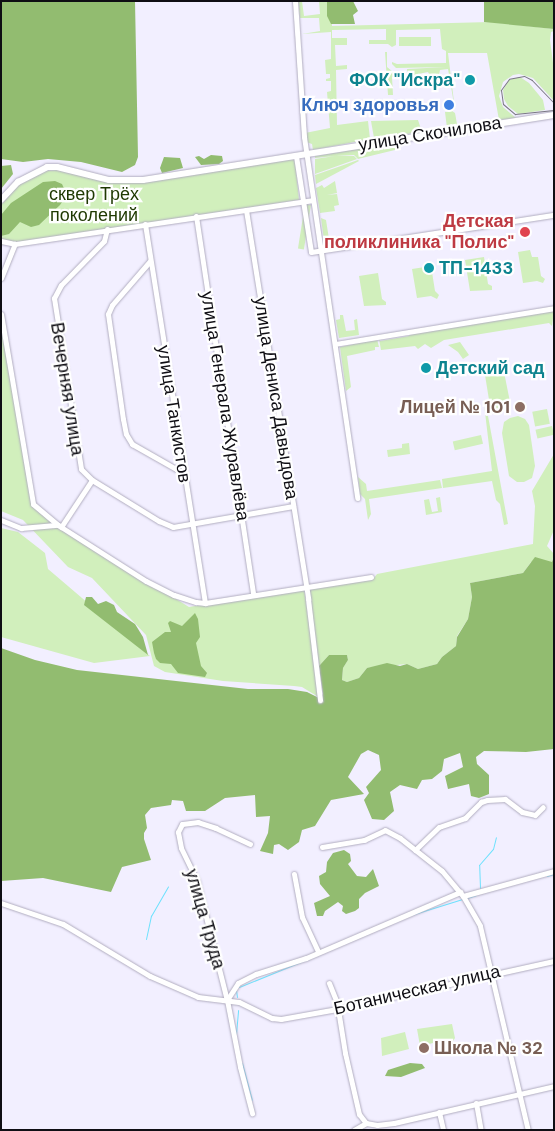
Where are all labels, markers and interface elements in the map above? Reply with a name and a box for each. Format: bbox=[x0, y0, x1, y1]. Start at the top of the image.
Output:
place label: ФОК "Искра" bbox=[349, 69, 460, 91]
marker: ФОК "Искра" bbox=[464, 74, 476, 86]
place label: Ключ здоровья bbox=[301, 94, 439, 116]
marker: Ключ здоровья bbox=[443, 99, 455, 111]
street label: улица Скочилова bbox=[357, 112, 503, 156]
park label: сквер Трёх поколений bbox=[49, 184, 139, 226]
place label: Детская поликлиника "Полис" bbox=[324, 211, 514, 253]
marker: Детская поликлиника "Полис" bbox=[518, 225, 532, 239]
place label: ТП-1433 bbox=[439, 257, 513, 279]
marker: ТП-1433 bbox=[423, 262, 435, 274]
street label: улица Генерала Журавлёва bbox=[196, 290, 254, 522]
street label: улица Дениса Давыдова bbox=[249, 295, 303, 501]
street label: Вечерняя улица bbox=[46, 321, 88, 457]
street label: улица Танкистов bbox=[152, 344, 196, 484]
place label: Детский сад bbox=[436, 357, 544, 379]
marker: Детский сад bbox=[420, 362, 432, 374]
place label: Лицей № 101 bbox=[400, 396, 510, 418]
marker: Лицей № 101 bbox=[514, 401, 526, 413]
street label: улица Труда bbox=[180, 867, 230, 971]
street label: Ботаническая улица bbox=[332, 960, 502, 1020]
place label: Школа № 32 bbox=[434, 1037, 543, 1059]
marker: Школа № 32 bbox=[418, 1042, 430, 1054]

